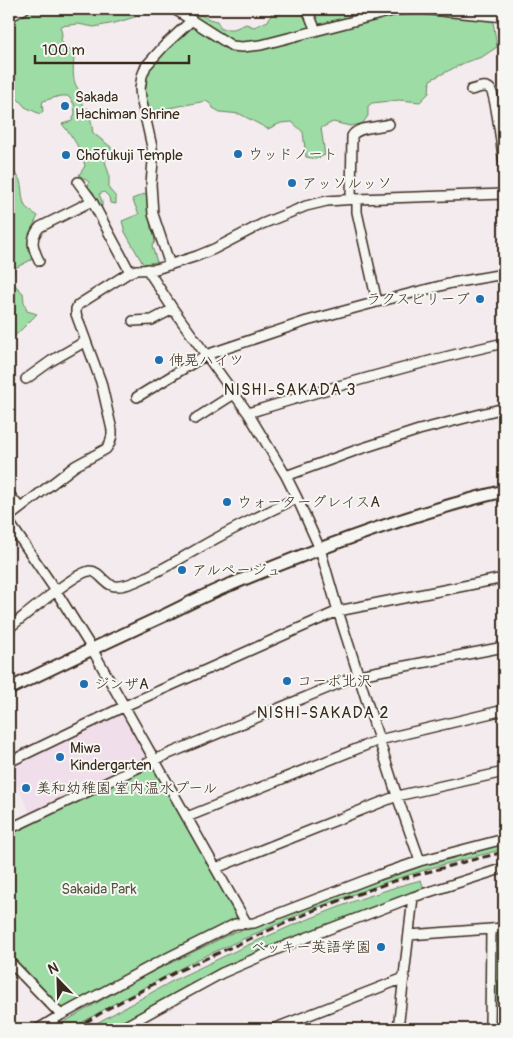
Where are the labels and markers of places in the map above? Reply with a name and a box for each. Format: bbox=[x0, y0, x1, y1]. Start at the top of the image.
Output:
place label: Sakada Hachiman Shrine bbox=[75, 88, 180, 124]
marker: Sakada Hachiman Shrine bbox=[59, 100, 71, 112]
place label: ウッドノート bbox=[248, 145, 338, 164]
place label: Chōfukuji Temple bbox=[76, 146, 183, 165]
marker: ウッドノート bbox=[232, 148, 244, 160]
marker: Chōfukuji Temple bbox=[60, 149, 72, 161]
place label: アッソルッソ bbox=[302, 174, 392, 193]
marker: アッソルッソ bbox=[286, 177, 298, 189]
place label: ラクスビリーブ bbox=[366, 290, 470, 309]
marker: ラクスビリーブ bbox=[474, 293, 486, 305]
place label: 伸晃ハイツ bbox=[169, 351, 244, 370]
marker: 伸晃ハイツ bbox=[153, 354, 165, 366]
place label: ウォーターグレイスA bbox=[237, 493, 380, 512]
marker: ウォーターグレイスA bbox=[221, 496, 233, 508]
place label: アルページュ bbox=[192, 561, 281, 580]
marker: アルページュ bbox=[176, 564, 188, 576]
place label: コーポ北沢 bbox=[297, 672, 372, 691]
place label: ジンザA bbox=[94, 675, 149, 694]
marker: コーポ北沢 bbox=[281, 675, 293, 687]
marker: ジンザA bbox=[78, 678, 90, 690]
place label: Miwa Kindergarten bbox=[70, 739, 152, 775]
marker: Miwa Kindergarten bbox=[54, 751, 66, 763]
place label: 美和幼稚園 室内温水プール bbox=[36, 779, 217, 798]
marker: 美和幼稚園 室内温水プール bbox=[20, 782, 32, 794]
place label: ベッキー英語学園 bbox=[251, 938, 371, 957]
marker: ベッキー英語学園 bbox=[375, 941, 387, 953]

